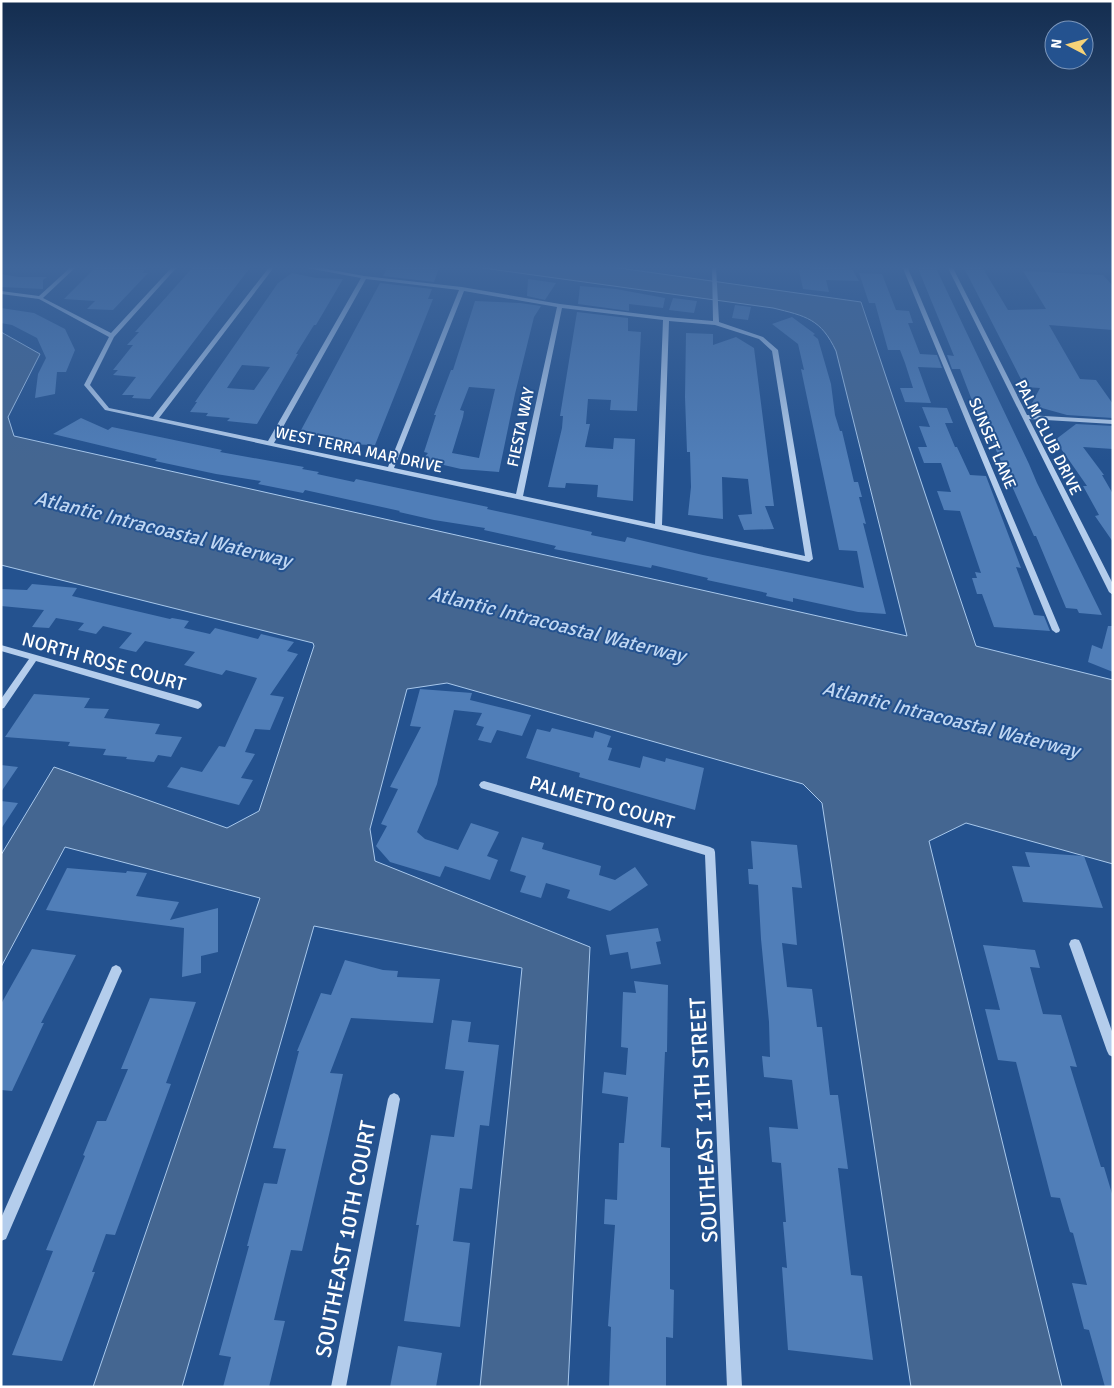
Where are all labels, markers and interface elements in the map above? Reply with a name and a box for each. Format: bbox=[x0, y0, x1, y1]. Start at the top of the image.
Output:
north arrow bbox=[1044, 20, 1094, 70]
text: N bbox=[1048, 38, 1066, 49]
street label: PALM CLUB DRIVE bbox=[1010, 376, 1086, 499]
street label: FIESTA WAY bbox=[503, 386, 539, 469]
street label: SUNSET LANE bbox=[964, 395, 1020, 492]
street label: WEST TERRA MAR DRIVE bbox=[273, 422, 444, 478]
water label: Atlantic Intracoastal Waterway bbox=[32, 485, 296, 574]
water label: Atlantic Intracoastal Waterway bbox=[426, 580, 690, 669]
street label: NORTH ROSE COURT bbox=[19, 627, 189, 697]
water label: Atlantic Intracoastal Waterway bbox=[820, 675, 1084, 764]
street label: PALMETTO COURT bbox=[527, 771, 678, 835]
street label: SOUTHEAST 11TH STREET bbox=[684, 996, 723, 1243]
street label: SOUTHEAST 10TH COURT bbox=[309, 1118, 382, 1360]

